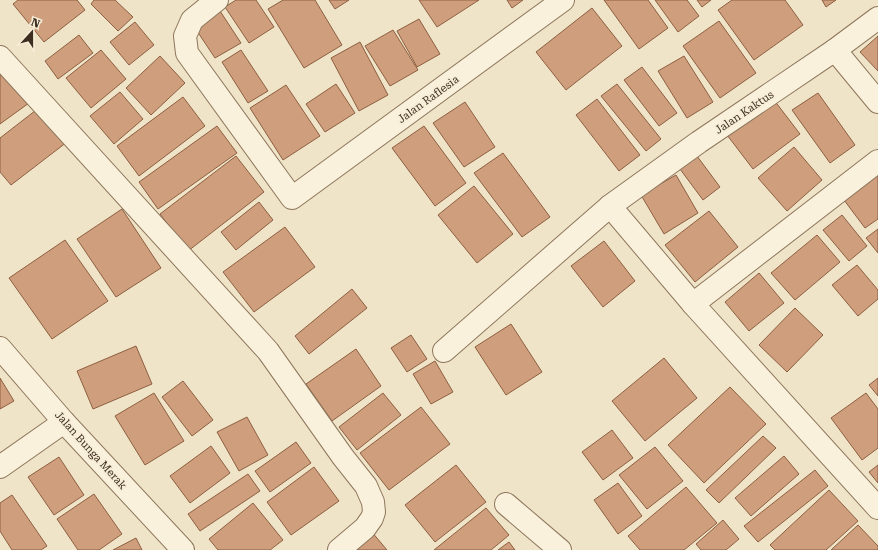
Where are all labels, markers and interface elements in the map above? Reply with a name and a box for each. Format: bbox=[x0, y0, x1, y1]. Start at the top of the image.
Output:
north arrow bbox=[12, 12, 52, 52]
text: N bbox=[29, 16, 42, 31]
street label: Jalan Raflesia bbox=[395, 73, 462, 126]
street label: Jalan Kaktus bbox=[712, 88, 776, 137]
street label: Jalan Bunga Merak bbox=[52, 408, 129, 492]

